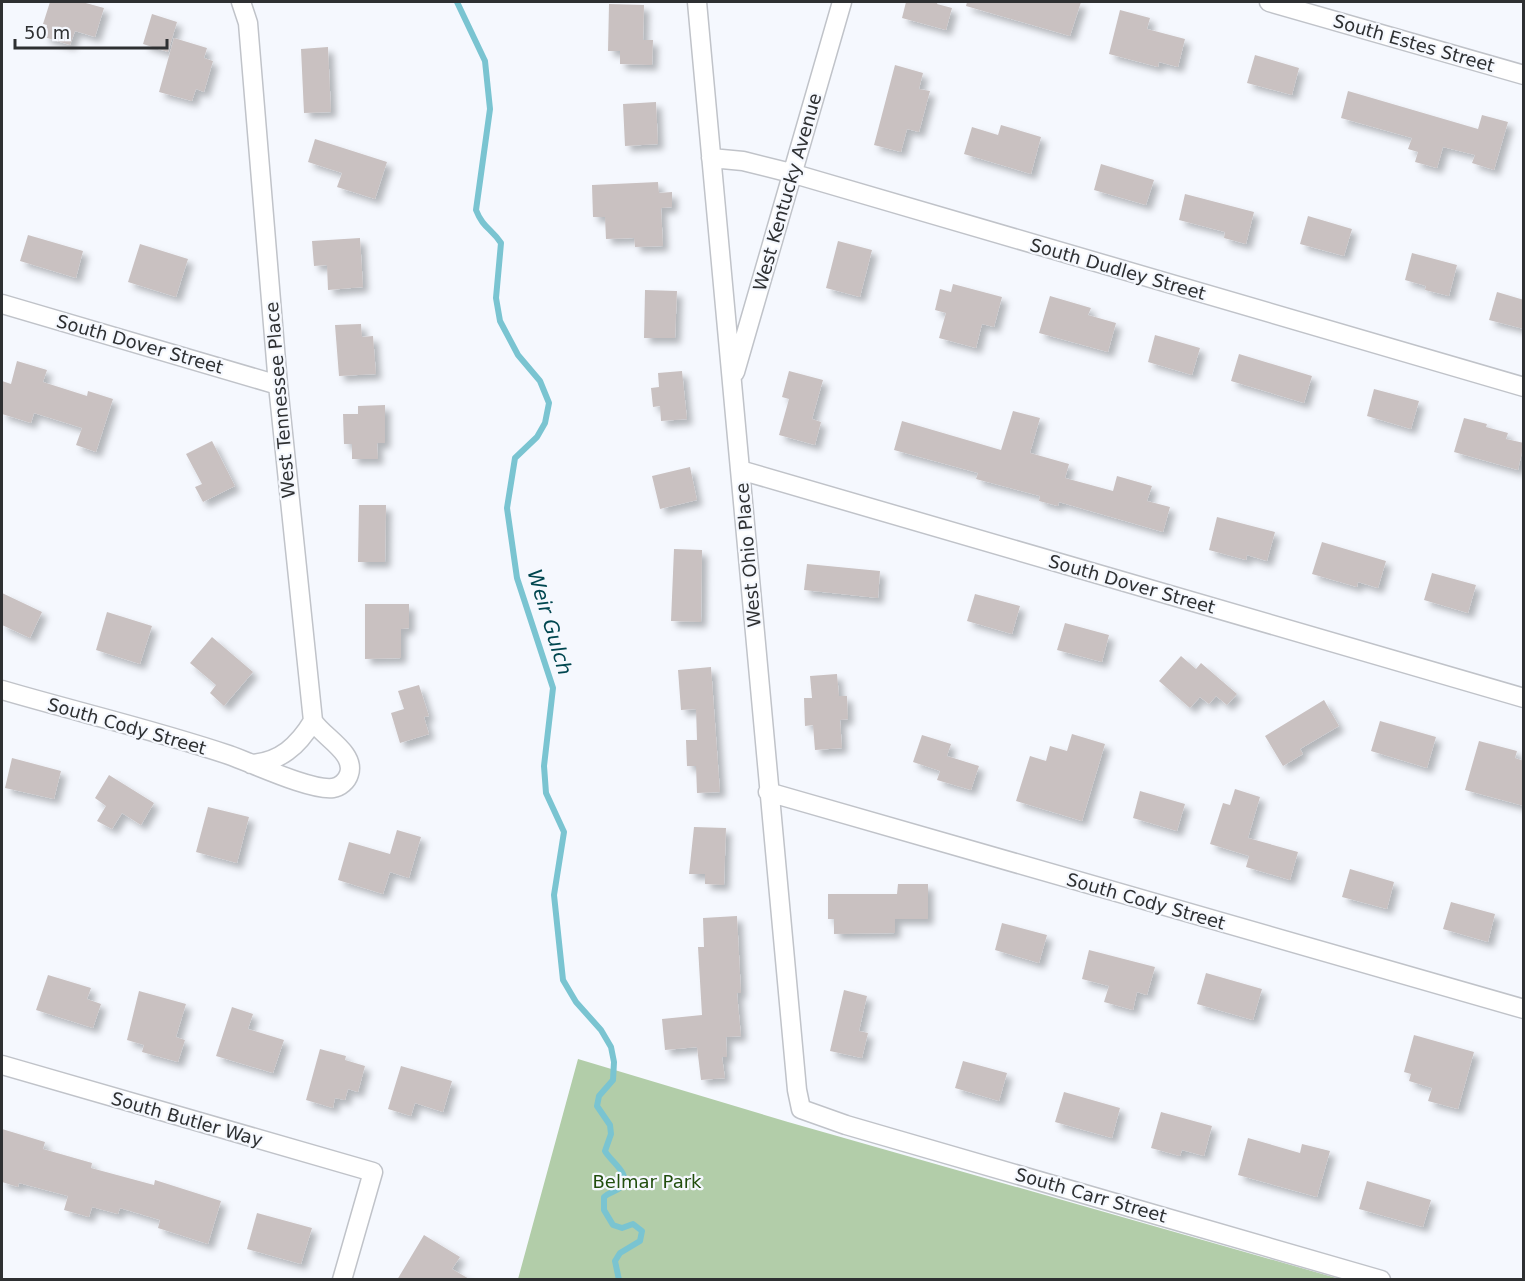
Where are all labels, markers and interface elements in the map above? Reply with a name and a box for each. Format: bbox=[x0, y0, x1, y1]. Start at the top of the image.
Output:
street label: South Estes Street bbox=[1331, 10, 1497, 76]
scale bar bbox=[15, 12, 166, 50]
text: 50 m bbox=[24, 22, 70, 43]
street label: West Kentucky Avenue bbox=[749, 91, 825, 293]
street label: South Dudley Street bbox=[1028, 234, 1208, 304]
street label: West Tennessee Place bbox=[261, 301, 299, 499]
street label: South Dover Street bbox=[54, 310, 226, 378]
street label: West Ohio Place bbox=[731, 482, 765, 628]
street label: South Dover Street bbox=[1046, 550, 1218, 618]
water label: Weir Gulch bbox=[522, 566, 578, 678]
street label: South Cody Street bbox=[45, 693, 209, 759]
street label: South Cody Street bbox=[1064, 868, 1228, 934]
street label: South Butler Way bbox=[109, 1087, 265, 1151]
street label: South Carr Street bbox=[1013, 1163, 1169, 1227]
park label: Belmar Park bbox=[592, 1171, 702, 1192]

